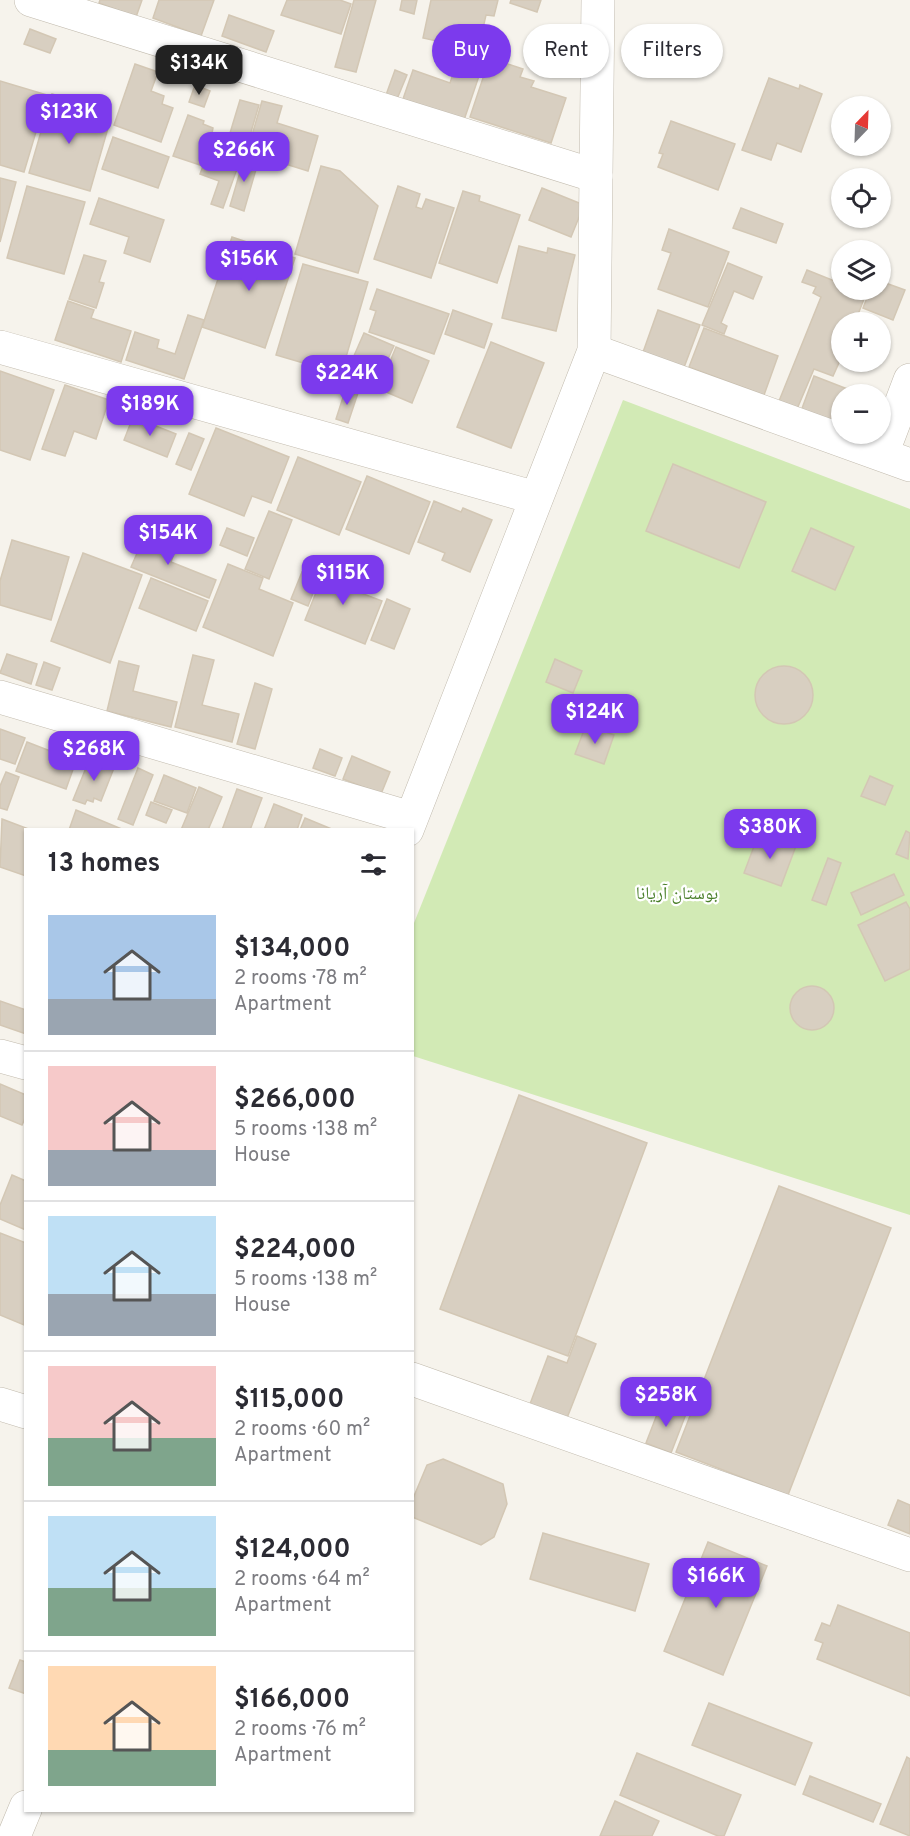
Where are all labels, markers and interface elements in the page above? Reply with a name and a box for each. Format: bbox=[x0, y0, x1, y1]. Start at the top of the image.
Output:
chip: Buy bbox=[432, 24, 511, 78]
chip: Rent bbox=[523, 24, 609, 78]
chip: Filters bbox=[621, 24, 723, 78]
pin: $134K bbox=[157, 45, 241, 96]
text: $134K bbox=[169, 51, 229, 77]
pin: $123K bbox=[27, 94, 111, 145]
north arrow bbox=[831, 96, 891, 156]
map controls bbox=[831, 96, 891, 444]
text: $123K bbox=[40, 100, 98, 126]
pin: $266K bbox=[202, 132, 286, 183]
text: $266K bbox=[212, 138, 276, 164]
button: locate bbox=[831, 168, 891, 228]
button: layers bbox=[831, 240, 891, 300]
pin: $156K bbox=[207, 241, 291, 292]
text: $156K bbox=[220, 247, 278, 273]
button: + bbox=[831, 312, 891, 372]
pin: $224K bbox=[305, 355, 389, 406]
text: $224K bbox=[315, 361, 379, 387]
button: − bbox=[831, 384, 891, 444]
pin: $189K bbox=[108, 386, 192, 437]
text: $189K bbox=[120, 392, 180, 418]
pin: $154K bbox=[126, 515, 210, 566]
text: $154K bbox=[138, 521, 198, 547]
pin: $115K bbox=[301, 555, 385, 606]
text: $115K bbox=[316, 561, 370, 587]
pin: $124K bbox=[553, 694, 637, 745]
text: $124K bbox=[565, 700, 625, 726]
pin: $268K bbox=[52, 731, 136, 782]
text: $268K bbox=[62, 737, 126, 763]
pin: $380K bbox=[728, 809, 812, 860]
text: $380K bbox=[738, 815, 802, 841]
text: 13 homes bbox=[48, 848, 160, 881]
icon: filters bbox=[357, 848, 390, 881]
park label: بوستان آریانا bbox=[636, 883, 718, 906]
text: $134,000 bbox=[234, 933, 350, 966]
icon: home bbox=[96, 939, 168, 1011]
text: 2 rooms · 78 m² bbox=[234, 966, 367, 992]
text: Apartment bbox=[234, 992, 332, 1018]
text: $266,000 bbox=[234, 1084, 356, 1117]
icon: home bbox=[96, 1090, 168, 1162]
text: 5 rooms · 138 m² bbox=[234, 1117, 377, 1143]
text: House bbox=[234, 1143, 290, 1169]
text: $224,000 bbox=[234, 1234, 356, 1267]
icon: home bbox=[96, 1240, 168, 1312]
text: 5 rooms · 138 m² bbox=[234, 1267, 377, 1293]
text: House bbox=[234, 1293, 290, 1319]
pin: $258K bbox=[624, 1377, 708, 1428]
text: $258K bbox=[634, 1383, 698, 1409]
text: $115,000 bbox=[234, 1384, 344, 1417]
icon: home bbox=[96, 1390, 168, 1462]
text: 2 rooms · 60 m² bbox=[234, 1417, 370, 1443]
text: Apartment bbox=[234, 1443, 332, 1469]
text: $124,000 bbox=[234, 1534, 351, 1567]
icon: home bbox=[96, 1540, 168, 1612]
pin: $166K bbox=[674, 1558, 758, 1609]
text: $166K bbox=[687, 1564, 745, 1590]
text: 2 rooms · 64 m² bbox=[234, 1567, 370, 1593]
text: Apartment bbox=[234, 1593, 332, 1619]
text: $166,000 bbox=[234, 1684, 350, 1717]
icon: home bbox=[96, 1690, 168, 1762]
text: 2 rooms · 76 m² bbox=[234, 1717, 366, 1743]
text: Apartment bbox=[234, 1743, 332, 1769]

